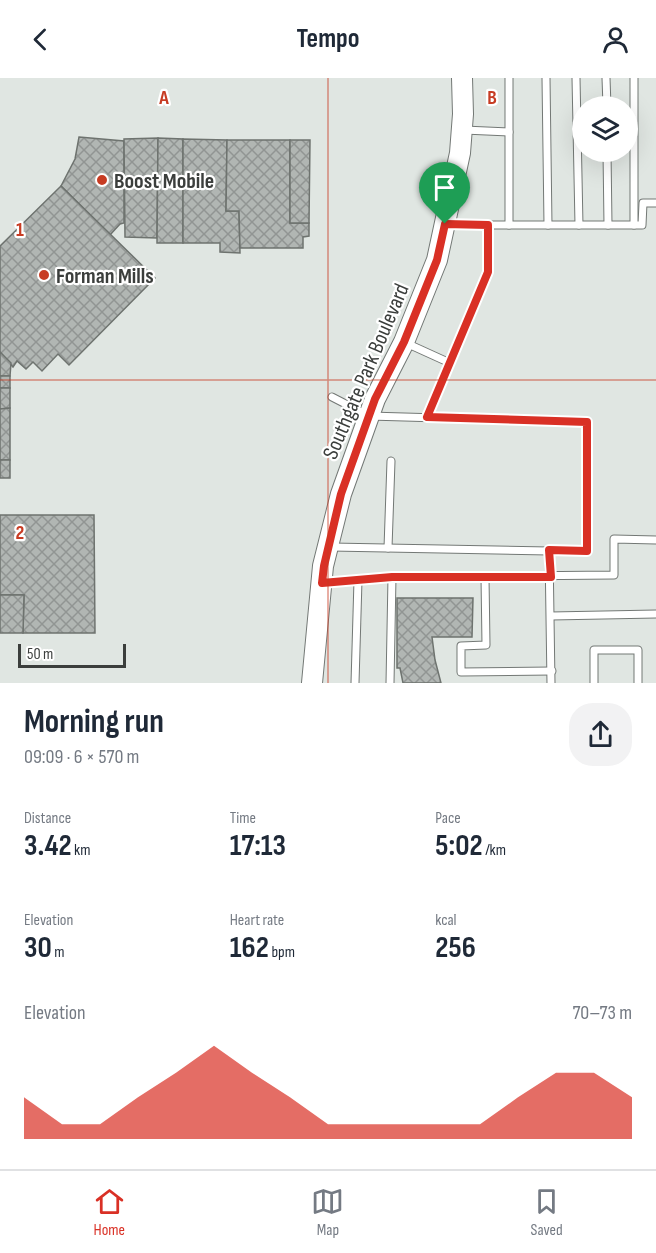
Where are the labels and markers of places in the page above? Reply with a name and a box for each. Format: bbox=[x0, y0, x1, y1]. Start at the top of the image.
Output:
pin bbox=[419, 162, 470, 224]
place label: Boost Mobile bbox=[114, 168, 214, 195]
marker: Boost Mobile bbox=[95, 173, 109, 187]
place label: Forman Mills bbox=[56, 263, 154, 290]
marker: Forman Mills bbox=[37, 268, 51, 282]

